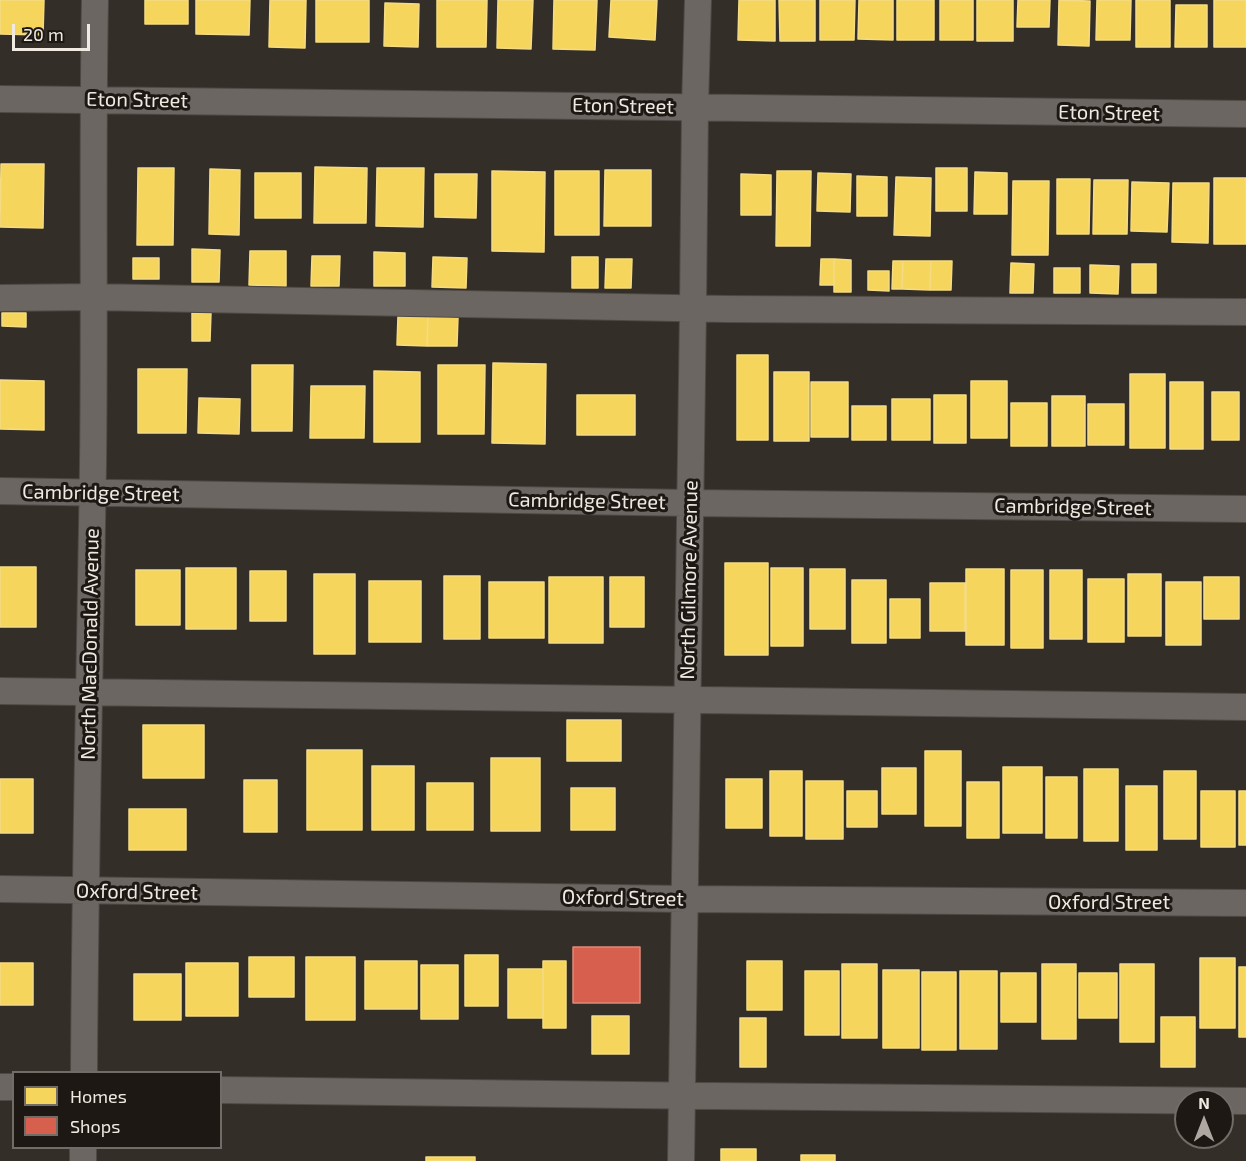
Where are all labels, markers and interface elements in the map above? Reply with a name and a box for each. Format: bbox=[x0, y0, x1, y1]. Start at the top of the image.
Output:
scale bar bbox=[15, 12, 93, 50]
text: 20 m bbox=[23, 23, 64, 45]
street label: Eton Street bbox=[86, 87, 188, 113]
street label: Eton Street bbox=[572, 93, 674, 119]
street label: Eton Street bbox=[1058, 100, 1160, 126]
street label: Cambridge Street bbox=[22, 480, 180, 506]
street label: North Gilmore Avenue bbox=[675, 480, 703, 680]
street label: Cambridge Street bbox=[508, 488, 666, 514]
street label: Cambridge Street bbox=[994, 494, 1152, 520]
street label: North MacDonald Avenue bbox=[76, 528, 104, 760]
street label: Oxford Street bbox=[76, 879, 198, 905]
street label: Oxford Street bbox=[562, 885, 684, 911]
street label: Oxford Street bbox=[1048, 890, 1170, 914]
legend bbox=[12, 1071, 222, 1149]
text: Homes bbox=[70, 1085, 127, 1107]
north arrow bbox=[1174, 1089, 1234, 1149]
text: N bbox=[1198, 1093, 1210, 1112]
text: Shops bbox=[70, 1115, 120, 1137]

